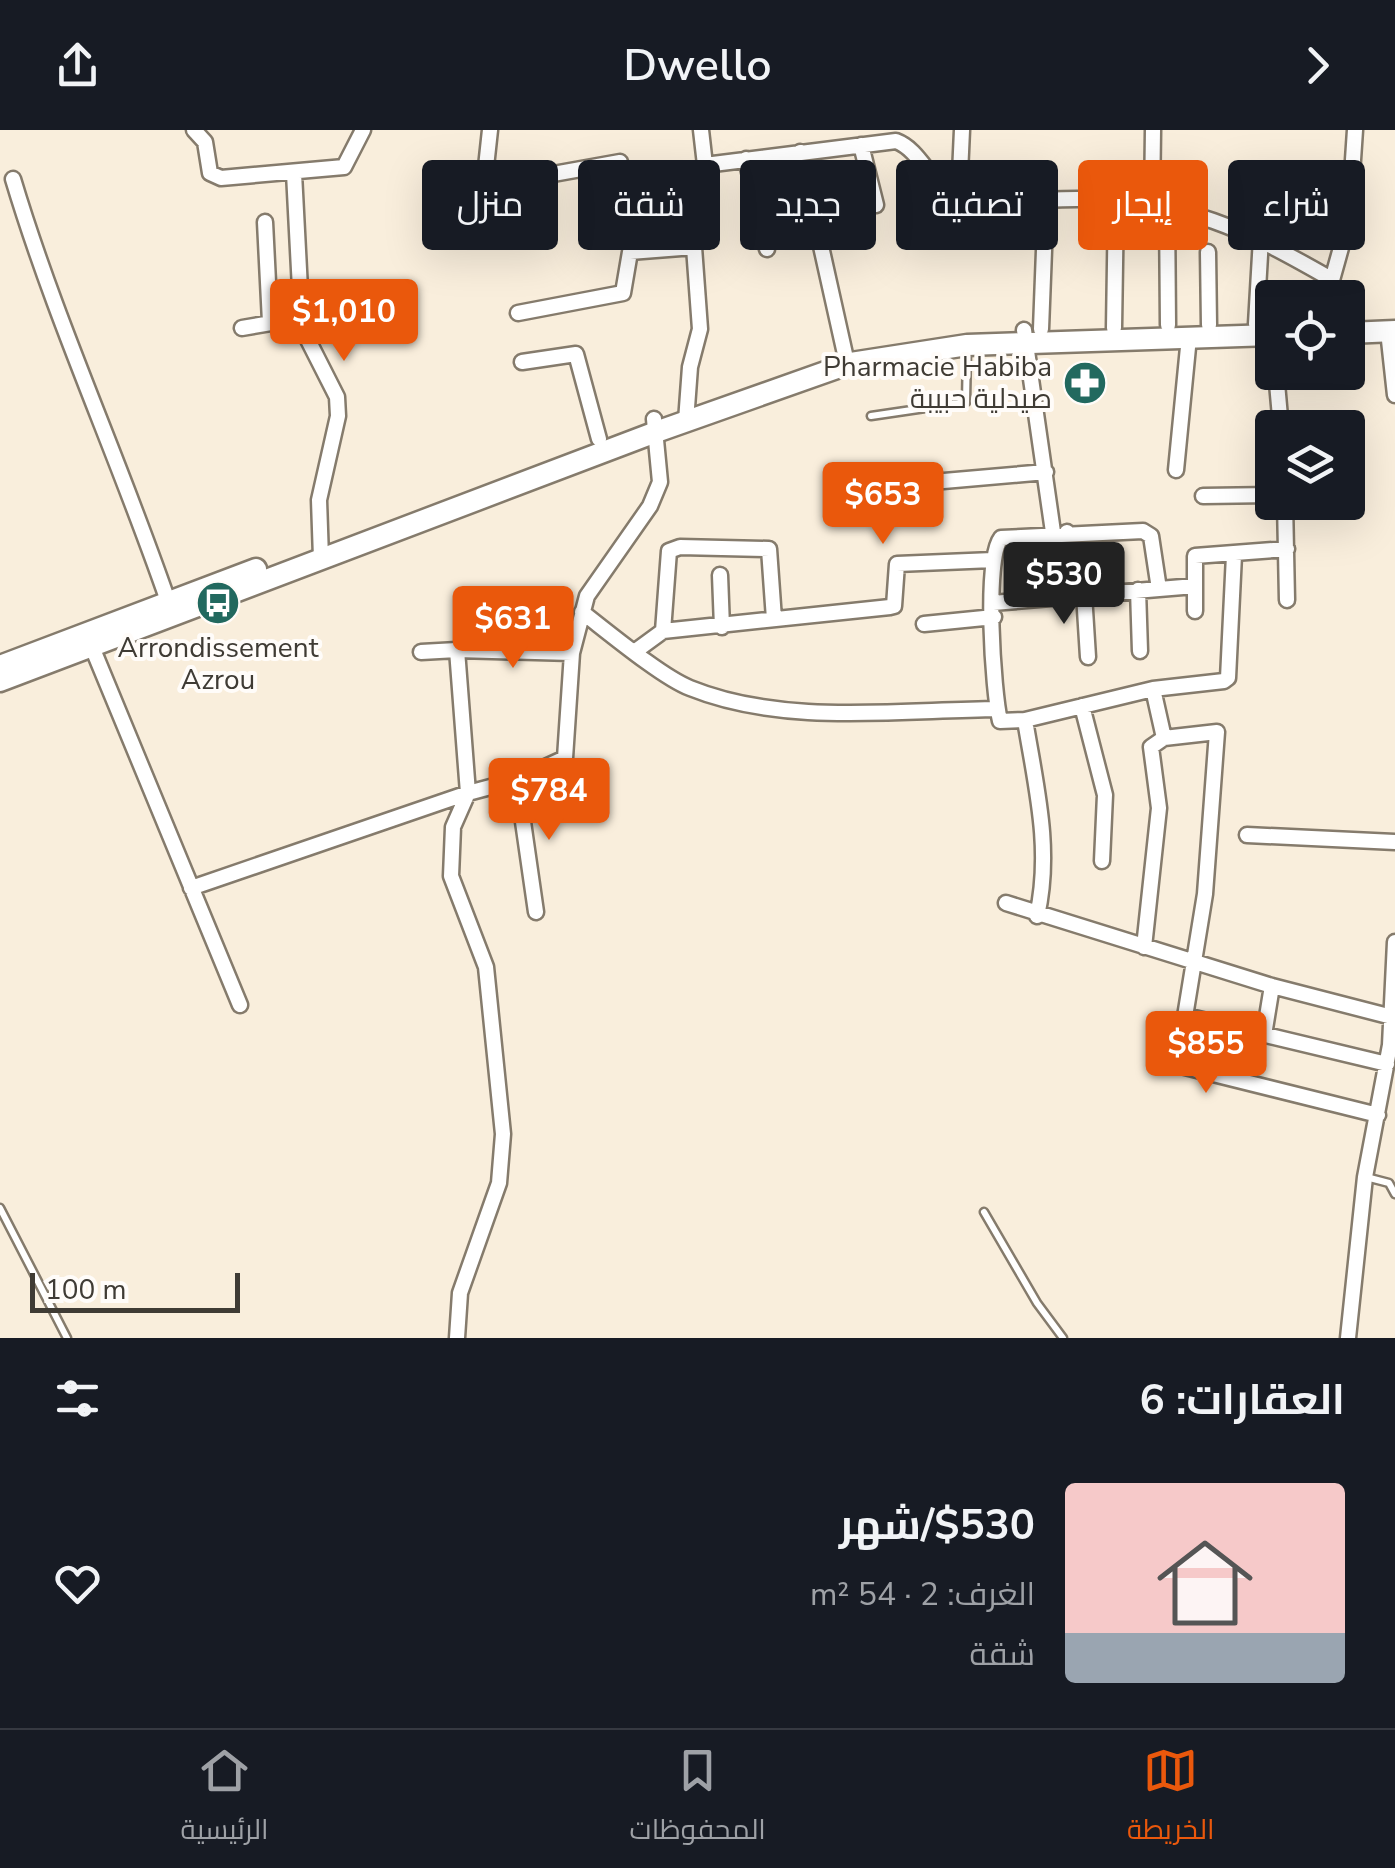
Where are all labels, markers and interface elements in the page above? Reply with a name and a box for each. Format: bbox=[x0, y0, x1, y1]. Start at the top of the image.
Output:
text: Dwello bbox=[623, 35, 772, 96]
icon: share bbox=[50, 38, 105, 93]
icon: forward bbox=[1290, 38, 1345, 93]
chip: منزل bbox=[422, 160, 558, 250]
chip: شقة bbox=[578, 160, 720, 250]
chip: جديد bbox=[740, 160, 876, 250]
chip: تصفية bbox=[896, 160, 1058, 250]
chip: إيجار bbox=[1078, 160, 1208, 250]
chip: شراء bbox=[1228, 160, 1365, 250]
pin: $1,010 bbox=[263, 279, 425, 364]
map controls bbox=[1255, 280, 1365, 520]
button: locate bbox=[1255, 280, 1365, 390]
text: $1,010 bbox=[292, 290, 396, 333]
place label: Pharmacie Habiba صيدلية حبيبة bbox=[823, 348, 1052, 418]
pharmacy icon: Pharmacie Habiba صيدلية حبيبة bbox=[1062, 360, 1108, 406]
button: layers bbox=[1255, 410, 1365, 520]
pin: $653 bbox=[824, 462, 942, 547]
text: $653 bbox=[845, 473, 921, 516]
pin: $530 bbox=[1005, 542, 1123, 627]
text: $530 bbox=[1026, 553, 1102, 596]
bus stop icon: Arrondissement Azrou bbox=[195, 580, 241, 626]
pin: $631 bbox=[454, 586, 572, 671]
text: $631 bbox=[475, 597, 551, 640]
place label: Arrondissement Azrou bbox=[118, 629, 319, 699]
pin: $784 bbox=[490, 758, 608, 843]
text: $784 bbox=[511, 769, 587, 812]
pin: $855 bbox=[1147, 1011, 1265, 1096]
text: $855 bbox=[1168, 1022, 1244, 1065]
scale bar bbox=[30, 1268, 240, 1312]
text: 100 m bbox=[45, 1271, 127, 1309]
icon: filters bbox=[50, 1371, 105, 1426]
text: العقارات: 6 bbox=[1140, 1372, 1345, 1429]
text: $530/شهر bbox=[839, 1497, 1035, 1554]
icon: home bbox=[1145, 1523, 1265, 1643]
icon: heart bbox=[50, 1556, 105, 1611]
text: الغرف: 2 · 54 m² bbox=[810, 1573, 1035, 1616]
text: شقة bbox=[970, 1633, 1035, 1676]
tab: الرئيسية bbox=[181, 1743, 268, 1855]
tab: المحفوظات bbox=[630, 1743, 766, 1855]
tab: الخريطة bbox=[1127, 1743, 1214, 1855]

